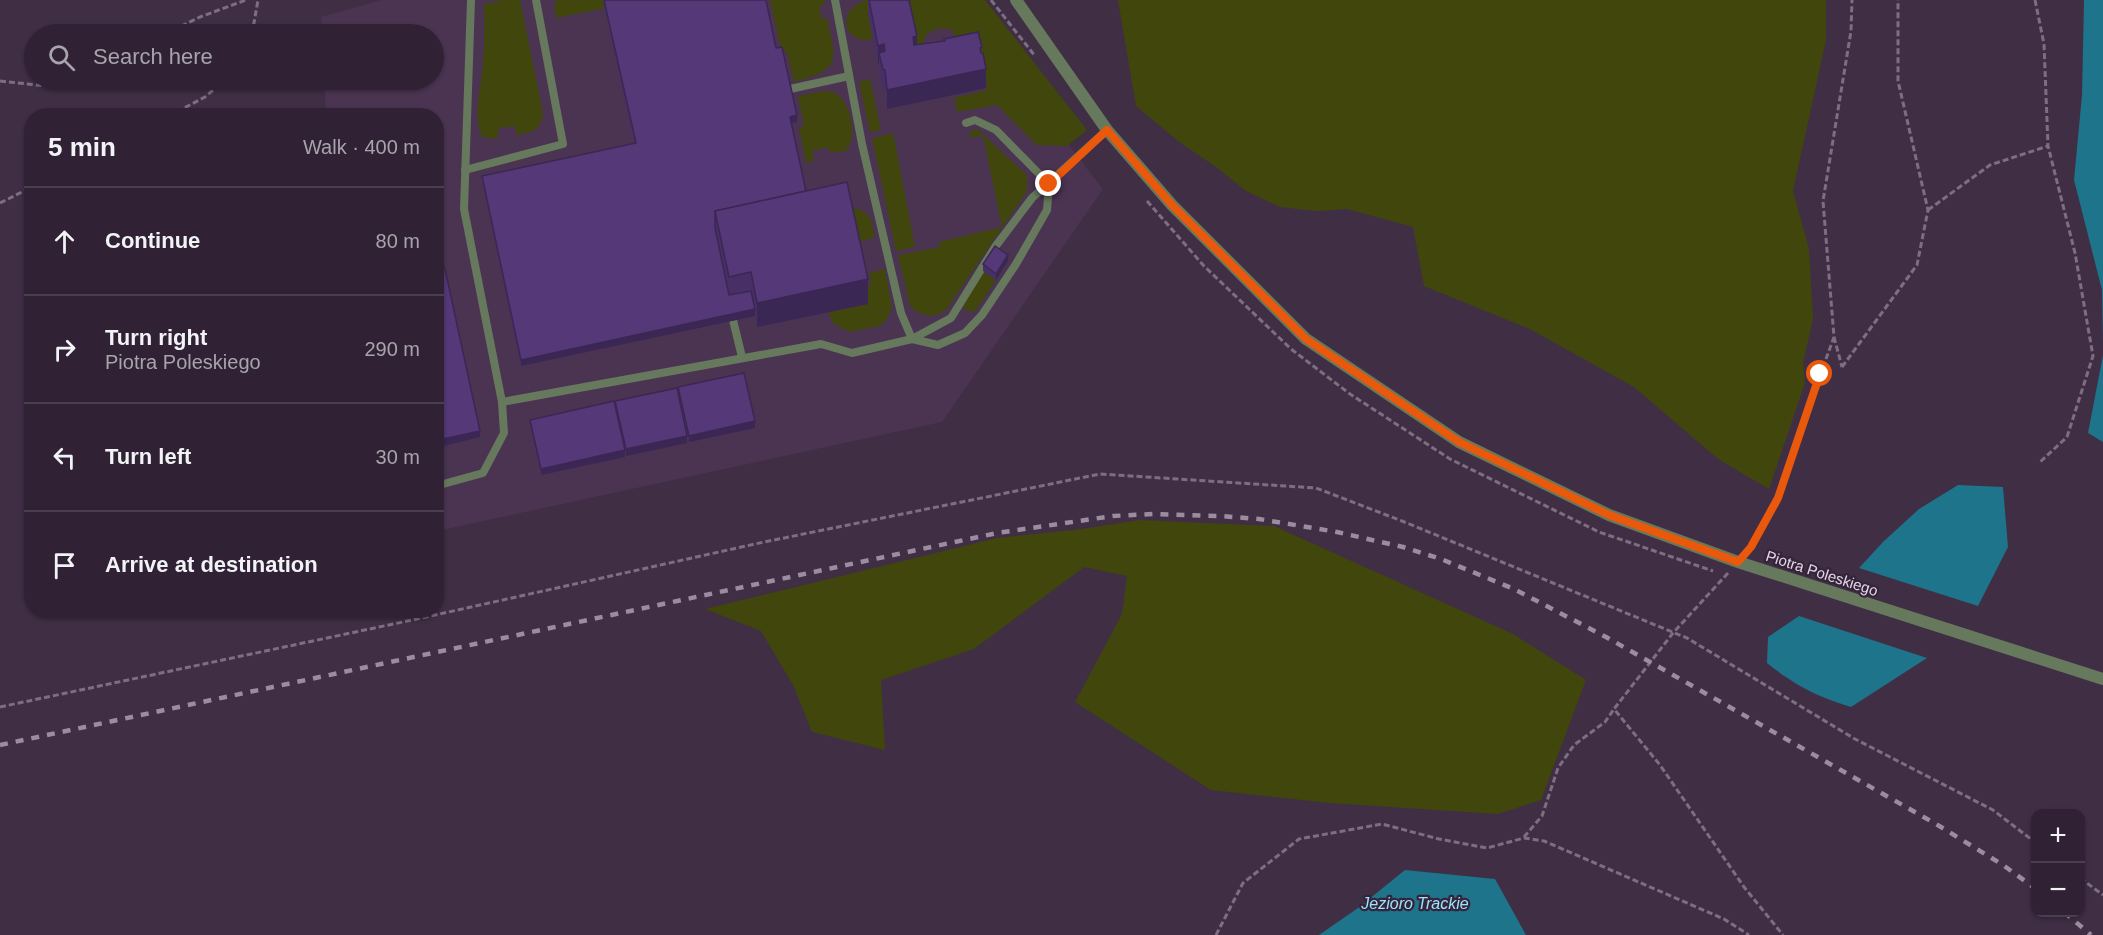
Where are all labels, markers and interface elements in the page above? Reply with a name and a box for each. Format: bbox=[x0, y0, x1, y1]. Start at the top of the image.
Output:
search box bbox=[24, 24, 444, 90]
icon: search bbox=[45, 41, 78, 74]
text: Search here bbox=[93, 44, 213, 69]
text: 5 min bbox=[48, 132, 116, 162]
text: Walk · 400 m bbox=[303, 136, 420, 158]
route end bbox=[1035, 170, 1061, 196]
icon: ahead bbox=[48, 225, 81, 258]
text: Continue bbox=[105, 228, 200, 253]
text: 80 m bbox=[376, 230, 420, 252]
text: Turn right bbox=[105, 325, 207, 350]
icon: right bbox=[48, 333, 81, 366]
text: 290 m bbox=[364, 338, 420, 360]
text: Piotra Poleskiego bbox=[105, 351, 261, 373]
route start bbox=[1806, 360, 1832, 386]
icon: left bbox=[48, 441, 81, 474]
text: Turn left bbox=[105, 444, 191, 469]
text: 30 m bbox=[376, 446, 420, 468]
street label: Piotra Poleskiego bbox=[1764, 547, 1880, 599]
icon: arrive bbox=[48, 549, 81, 582]
text: Arrive at destination bbox=[105, 552, 318, 577]
map controls bbox=[2031, 809, 2085, 917]
button: + bbox=[2031, 809, 2085, 863]
button: − bbox=[2031, 863, 2085, 917]
water label: Jezioro Trackie bbox=[1360, 895, 1469, 912]

